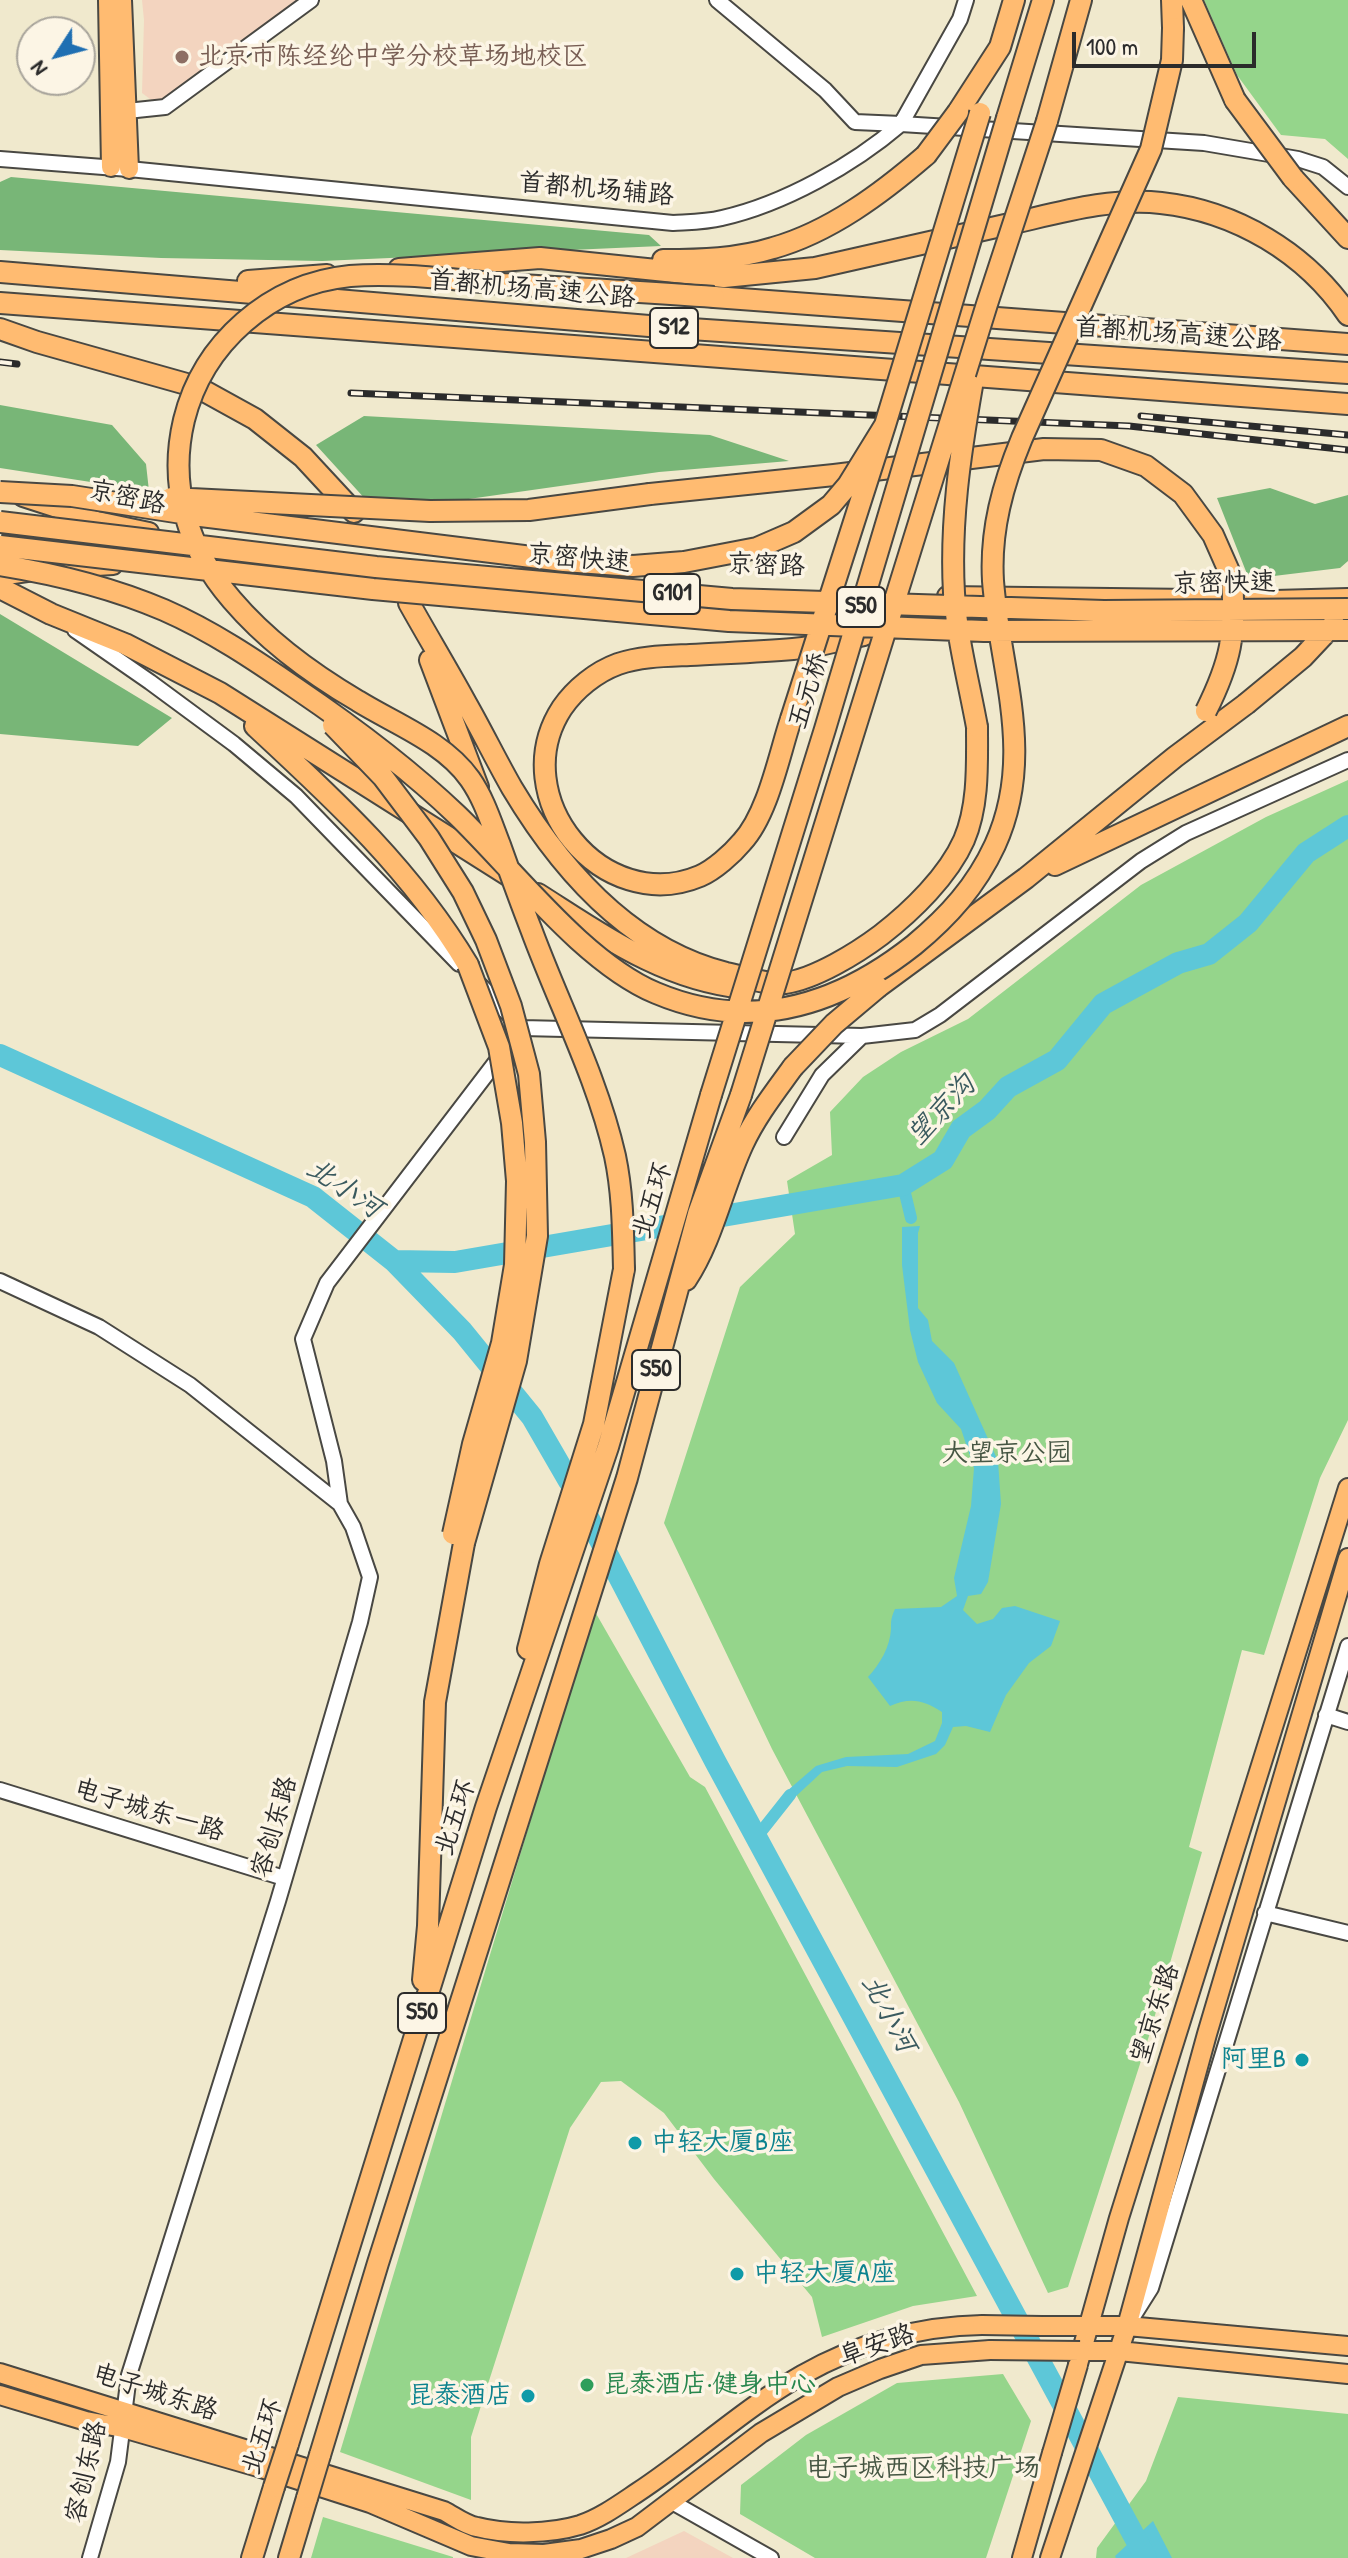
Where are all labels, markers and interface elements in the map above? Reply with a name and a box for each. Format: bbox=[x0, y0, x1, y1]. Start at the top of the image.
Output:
north arrow bbox=[16, 16, 96, 96]
scale bar bbox=[1076, 16, 1260, 66]
text: 100 m bbox=[1086, 30, 1138, 62]
place label: 北京市陈经纶中学分校草场地校区 bbox=[198, 41, 588, 73]
marker: 北京市陈经纶中学分校草场地校区 bbox=[173, 48, 191, 66]
text: N bbox=[23, 55, 54, 82]
street label: 首都机场辅路 bbox=[517, 168, 675, 212]
street label: 首都机场高速公路 bbox=[427, 265, 637, 315]
road number: S12 bbox=[650, 308, 698, 348]
street label: 首都机场高速公路 bbox=[1073, 312, 1283, 358]
street label: 京密路 bbox=[86, 475, 168, 521]
street label: 京密快速 bbox=[526, 539, 632, 579]
street label: 京密路 bbox=[726, 549, 806, 583]
street label: 京密快速 bbox=[1172, 567, 1276, 601]
road number: G101 bbox=[644, 574, 700, 614]
road number: S50 bbox=[837, 587, 885, 627]
street label: 五元桥 bbox=[783, 649, 835, 733]
water label: 望京沟 bbox=[901, 1069, 983, 1153]
water label: 北小河 bbox=[300, 1152, 388, 1226]
street label: 北五环 bbox=[627, 1159, 679, 1243]
road number: S50 bbox=[632, 1350, 680, 1390]
park label: 大望京公园 bbox=[942, 1438, 1072, 1470]
street label: 电子城东一路 bbox=[70, 1773, 228, 1849]
street label: 容创东路 bbox=[246, 1773, 304, 1881]
street label: 北五环 bbox=[429, 1776, 483, 1860]
street label: 望京东路 bbox=[1125, 1960, 1187, 2068]
water label: 北小河 bbox=[853, 1969, 923, 2059]
road number: S50 bbox=[398, 1993, 446, 2033]
place label: 阿里B bbox=[1221, 2044, 1286, 2076]
marker: 阿里B bbox=[1293, 2051, 1311, 2069]
place label: 中轻大厦B座 bbox=[651, 2127, 794, 2159]
marker: 中轻大厦B座 bbox=[626, 2134, 644, 2152]
place label: 中轻大厦A座 bbox=[753, 2258, 896, 2290]
marker: 中轻大厦A座 bbox=[728, 2265, 746, 2283]
street label: 阜安路 bbox=[835, 2319, 919, 2373]
street label: 电子城东路 bbox=[88, 2358, 222, 2428]
place label: 昆泰酒店·健身中心 bbox=[603, 2369, 816, 2401]
marker: 昆泰酒店·健身中心 bbox=[578, 2376, 596, 2394]
place label: 昆泰酒店 bbox=[408, 2380, 512, 2412]
marker: 昆泰酒店 bbox=[519, 2387, 537, 2405]
street label: 北五环 bbox=[236, 2395, 290, 2479]
street label: 容创东路 bbox=[60, 2418, 114, 2526]
park label: 电子城西区科技广场 bbox=[806, 2453, 1040, 2485]

